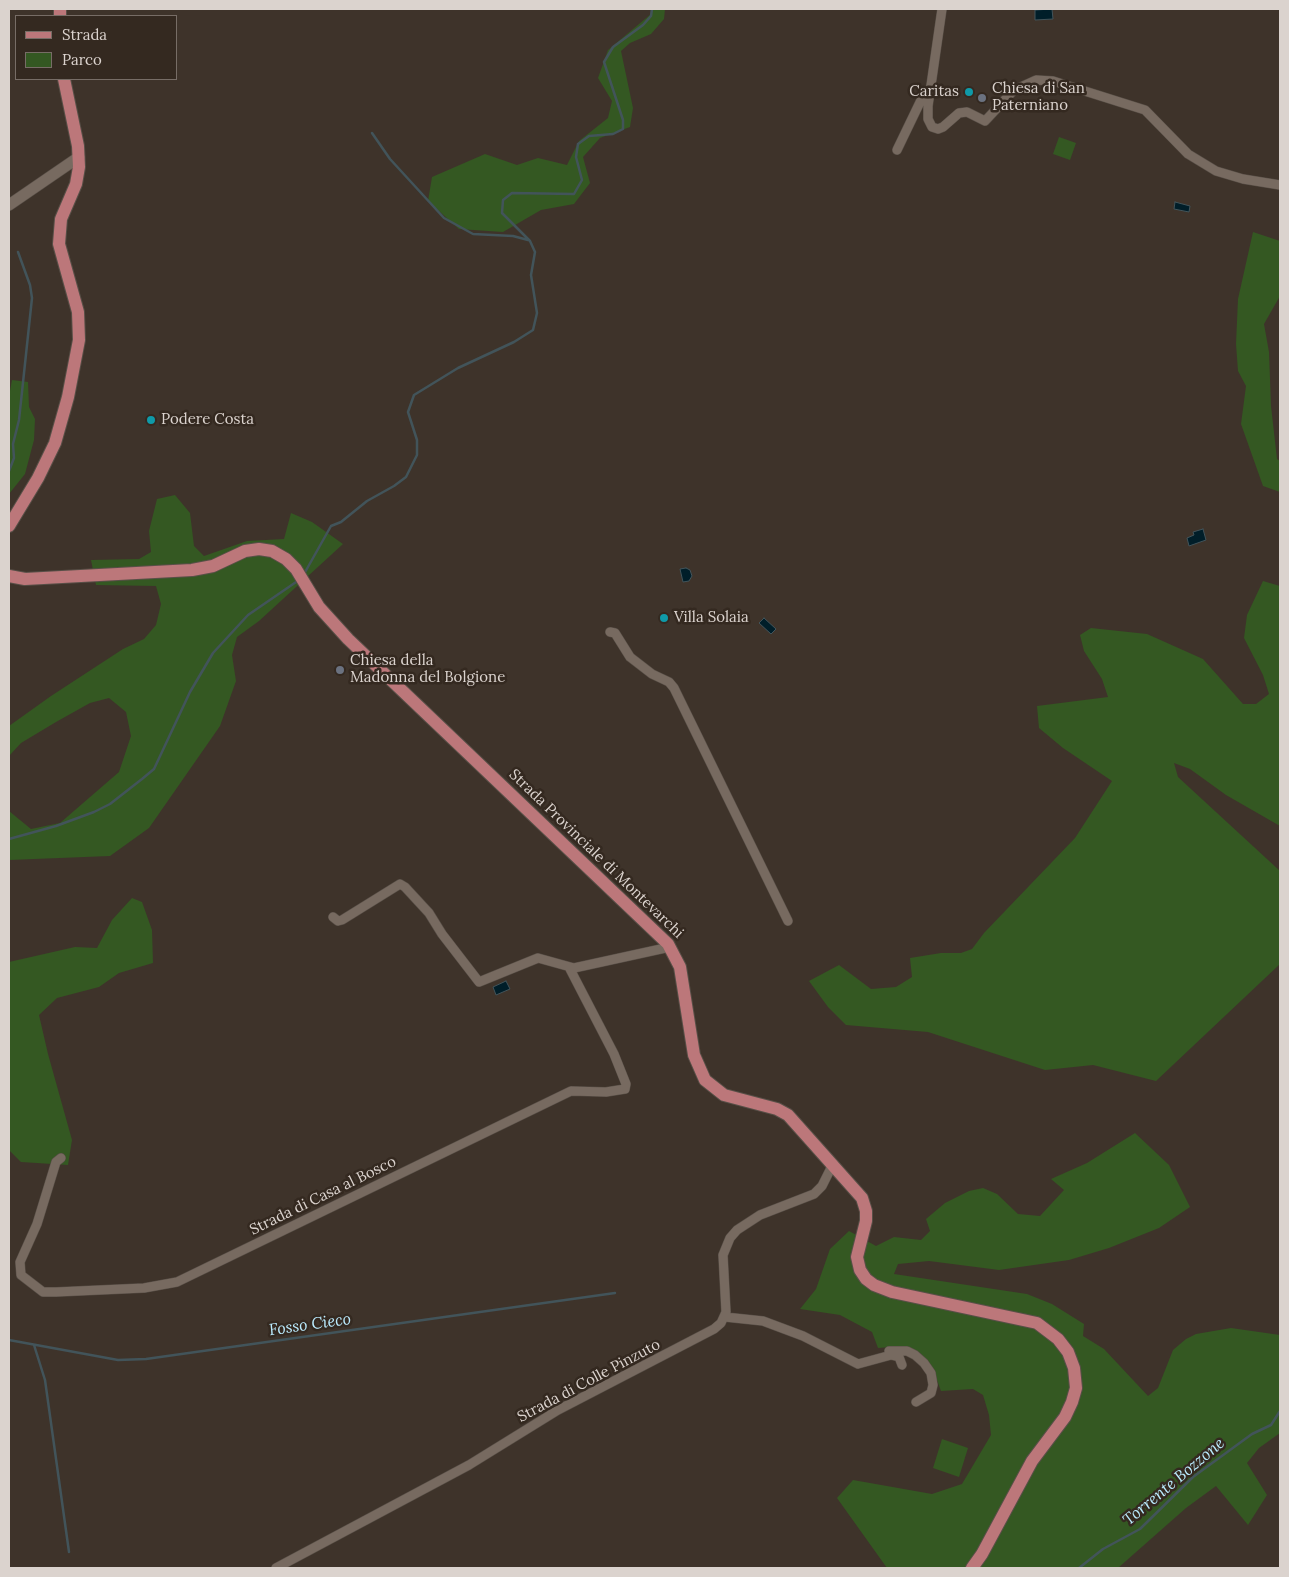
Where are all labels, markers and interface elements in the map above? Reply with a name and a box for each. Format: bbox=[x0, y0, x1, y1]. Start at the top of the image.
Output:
legend bbox=[15, 15, 178, 80]
text: Strada bbox=[62, 25, 107, 44]
text: Parco bbox=[62, 50, 102, 69]
place label: Chiesa di San Paterniano bbox=[992, 80, 1085, 115]
place label: Caritas bbox=[909, 83, 959, 101]
marker: Caritas bbox=[963, 86, 975, 98]
marker: Chiesa di San Paterniano bbox=[976, 92, 988, 104]
place label: Podere Costa bbox=[161, 411, 254, 429]
marker: Podere Costa bbox=[145, 414, 157, 426]
place label: Villa Solaia bbox=[674, 609, 749, 627]
marker: Villa Solaia bbox=[658, 612, 670, 624]
place label: Chiesa della Madonna del Bolgione bbox=[350, 652, 505, 687]
marker: Chiesa della Madonna del Bolgione bbox=[334, 664, 346, 676]
street label: Strada Provinciale di Montevarchi bbox=[505, 766, 687, 942]
street label: Strada di Casa al Bosco bbox=[247, 1153, 399, 1239]
water label: Fosso Cieco bbox=[268, 1310, 352, 1340]
street label: Strada di Colle Pinzuto bbox=[514, 1336, 664, 1426]
water label: Torrente Bozzone bbox=[1119, 1434, 1229, 1530]

